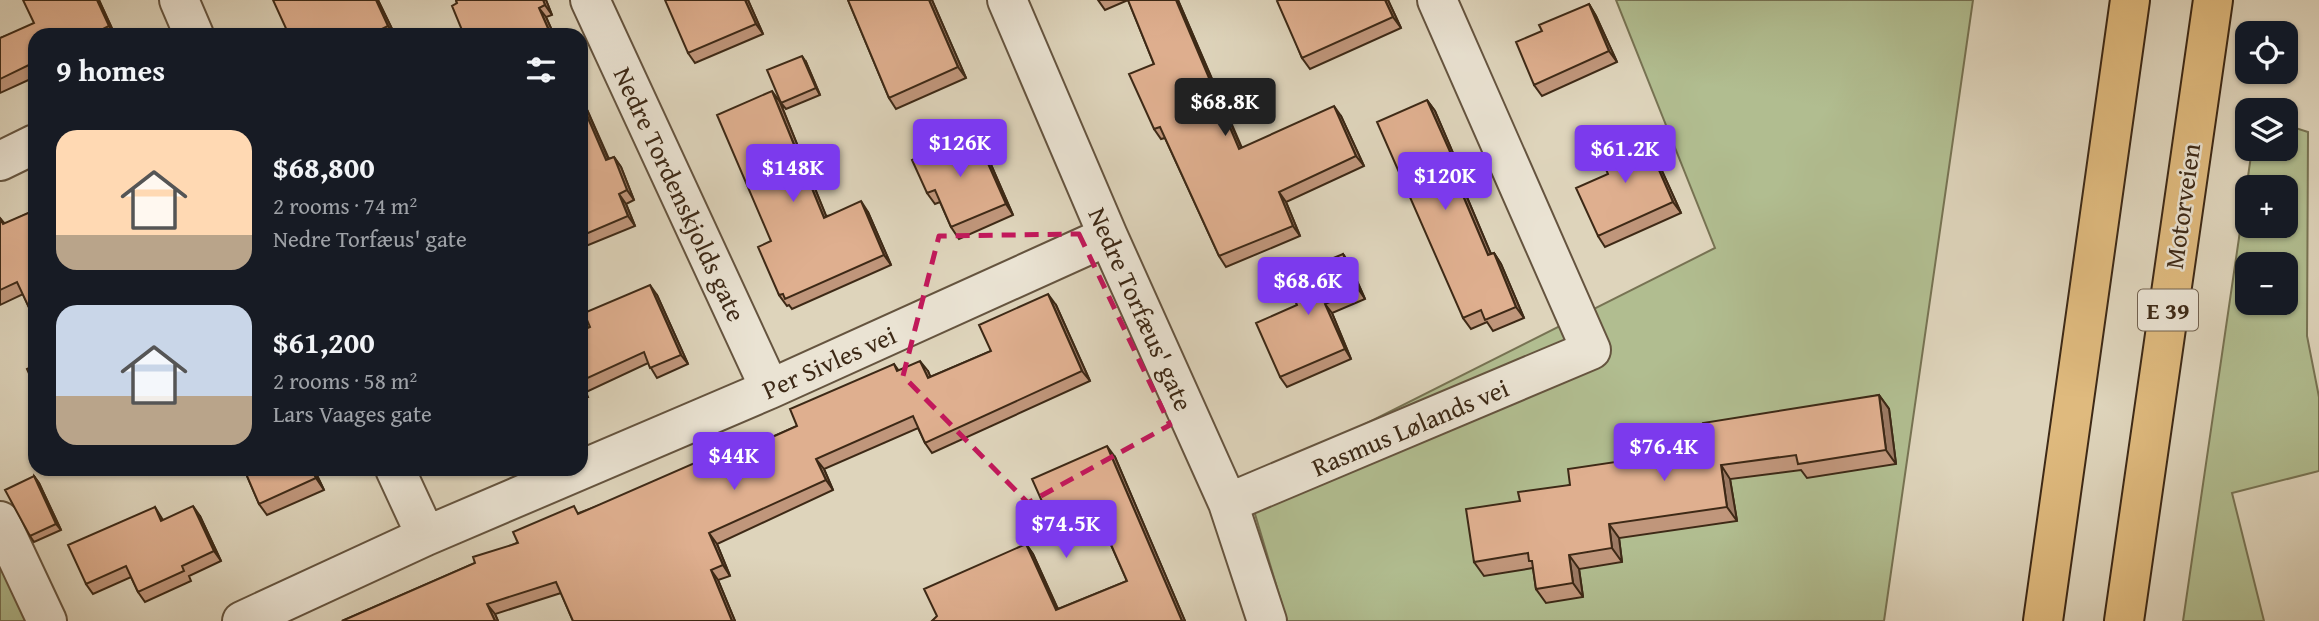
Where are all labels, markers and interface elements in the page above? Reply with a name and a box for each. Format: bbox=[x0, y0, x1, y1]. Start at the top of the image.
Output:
map controls bbox=[2235, 21, 2298, 315]
button: locate bbox=[2235, 21, 2298, 84]
text: 9 homes bbox=[56, 48, 165, 92]
icon: filters bbox=[522, 51, 560, 89]
street label: Nedre Tordenskjolds gate bbox=[604, 60, 756, 328]
pin: $68.8K bbox=[1168, 78, 1282, 138]
text: $68.8K bbox=[1191, 84, 1259, 117]
button: layers bbox=[2235, 98, 2298, 161]
pin: $126K bbox=[911, 120, 1009, 179]
text: $126K bbox=[929, 125, 991, 158]
pin: $61.2K bbox=[1568, 125, 1682, 185]
text: $61.2K bbox=[1591, 131, 1659, 164]
street label: Motorveien bbox=[2154, 140, 2210, 271]
pin: $148K bbox=[744, 144, 842, 204]
text: $68,800 bbox=[273, 145, 375, 189]
text: $148K bbox=[762, 150, 824, 183]
pin: $120K bbox=[1396, 152, 1494, 212]
icon: home bbox=[112, 158, 196, 242]
text: $120K bbox=[1414, 158, 1476, 191]
button: + bbox=[2235, 175, 2298, 238]
text: 2 rooms · 74 m² bbox=[273, 189, 417, 222]
street label: Nedre Torfæus' gate bbox=[1079, 201, 1203, 417]
text: Nedre Torfæus' gate bbox=[273, 222, 467, 255]
button: − bbox=[2235, 252, 2298, 315]
pin: $68.6K bbox=[1251, 258, 1365, 317]
text: $68.6K bbox=[1274, 263, 1342, 296]
road number: E 39 bbox=[2138, 290, 2198, 330]
street label: Per Sivles vei bbox=[756, 315, 902, 409]
text: $61,200 bbox=[273, 320, 375, 364]
icon: home bbox=[112, 333, 196, 417]
text: 2 rooms · 58 m² bbox=[273, 364, 417, 397]
street label: Rasmus Lølands vei bbox=[1305, 368, 1515, 486]
text: Lars Vaages gate bbox=[273, 397, 432, 430]
pin: $76.4K bbox=[1607, 424, 1721, 483]
text: $76.4K bbox=[1630, 429, 1698, 462]
pin: $44K bbox=[693, 433, 775, 492]
text: $44K bbox=[709, 438, 759, 471]
pin: $74.5K bbox=[1009, 500, 1123, 560]
text: $74.5K bbox=[1032, 506, 1100, 539]

